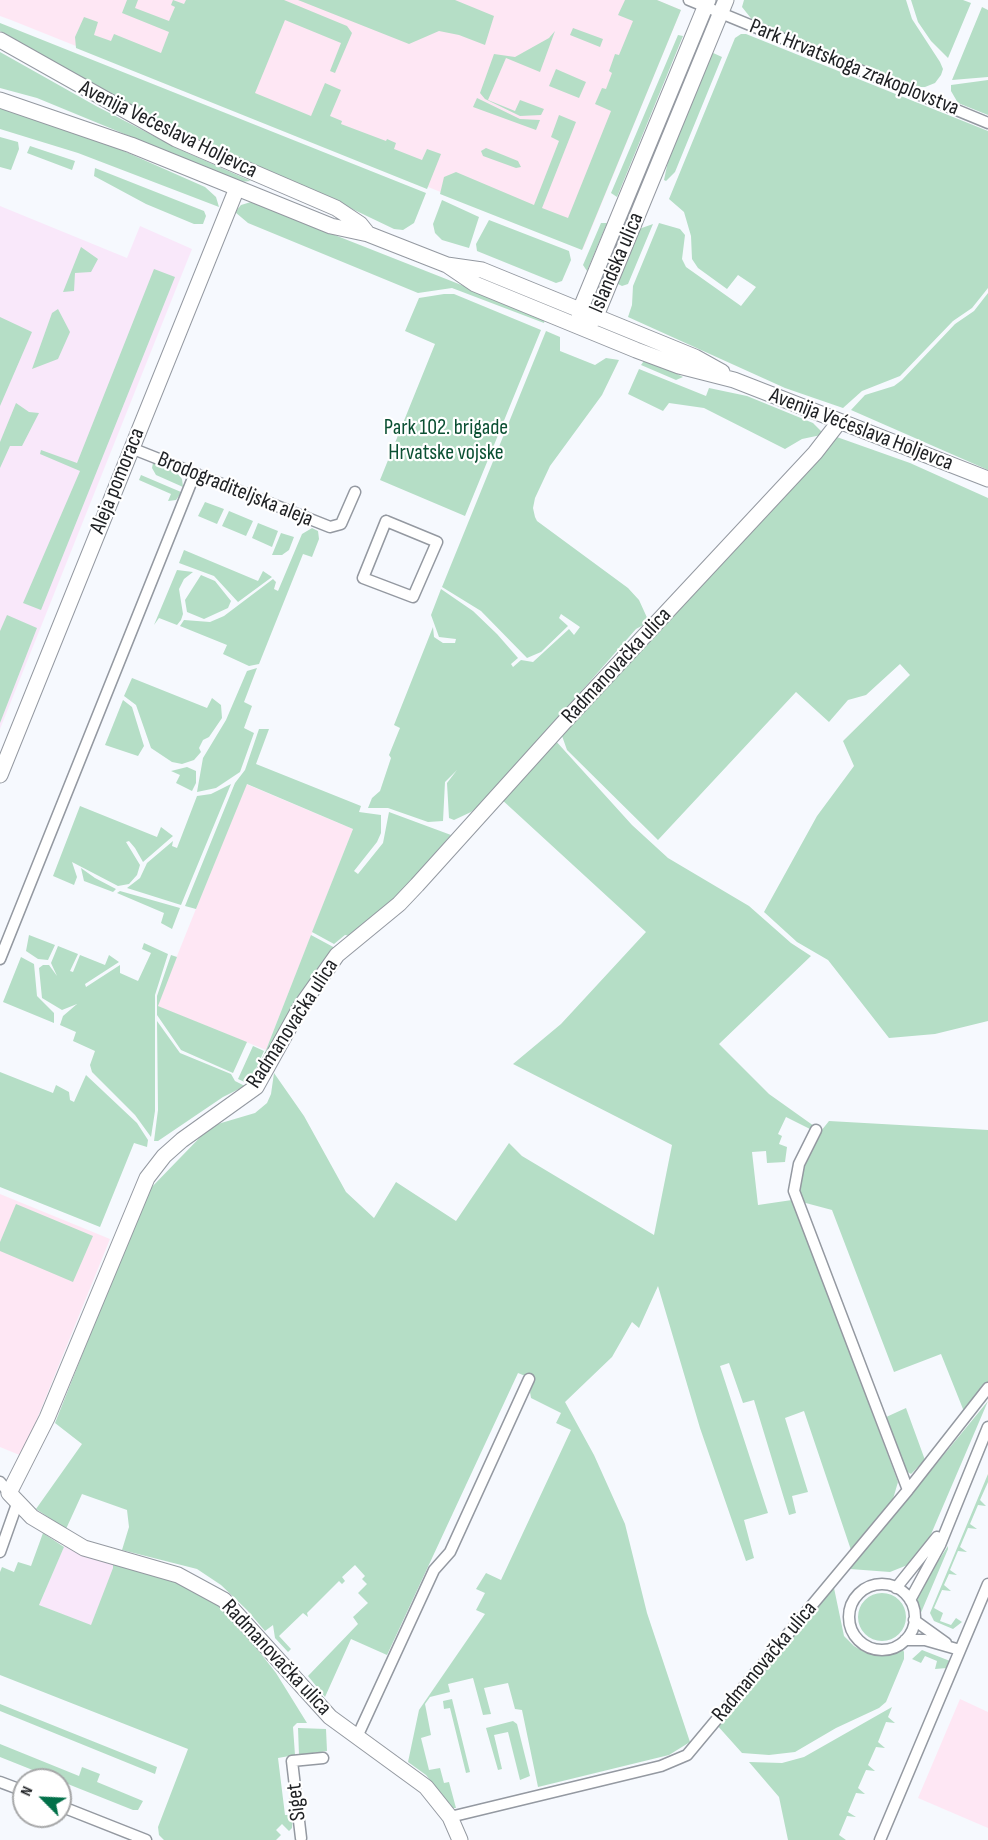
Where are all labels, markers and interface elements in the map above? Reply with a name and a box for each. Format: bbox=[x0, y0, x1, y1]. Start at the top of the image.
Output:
street label: Park Hrvatskoga zrakoplovstva bbox=[745, 14, 963, 122]
street label: Avenija Većeslava Holjevca bbox=[75, 75, 261, 185]
street label: Islandska ulica bbox=[584, 209, 650, 317]
street label: Avenija Većeslava Holjevca bbox=[765, 383, 957, 477]
park label: Park 102. brigade Hrvatske vojske bbox=[384, 415, 508, 466]
street label: Aleja pomoraca bbox=[85, 424, 151, 538]
street label: Brodograditeljska aleja bbox=[153, 447, 317, 533]
street label: Radmanovačka ulica bbox=[556, 602, 678, 730]
street label: Radmanovačka ulica bbox=[241, 954, 345, 1094]
street label: Radmanovačka ulica bbox=[215, 1594, 337, 1722]
street label: Radmanovačka ulica bbox=[707, 1596, 823, 1728]
north arrow bbox=[12, 1768, 72, 1828]
street label: Siget bbox=[282, 1782, 312, 1822]
text: N bbox=[17, 1784, 37, 1799]

